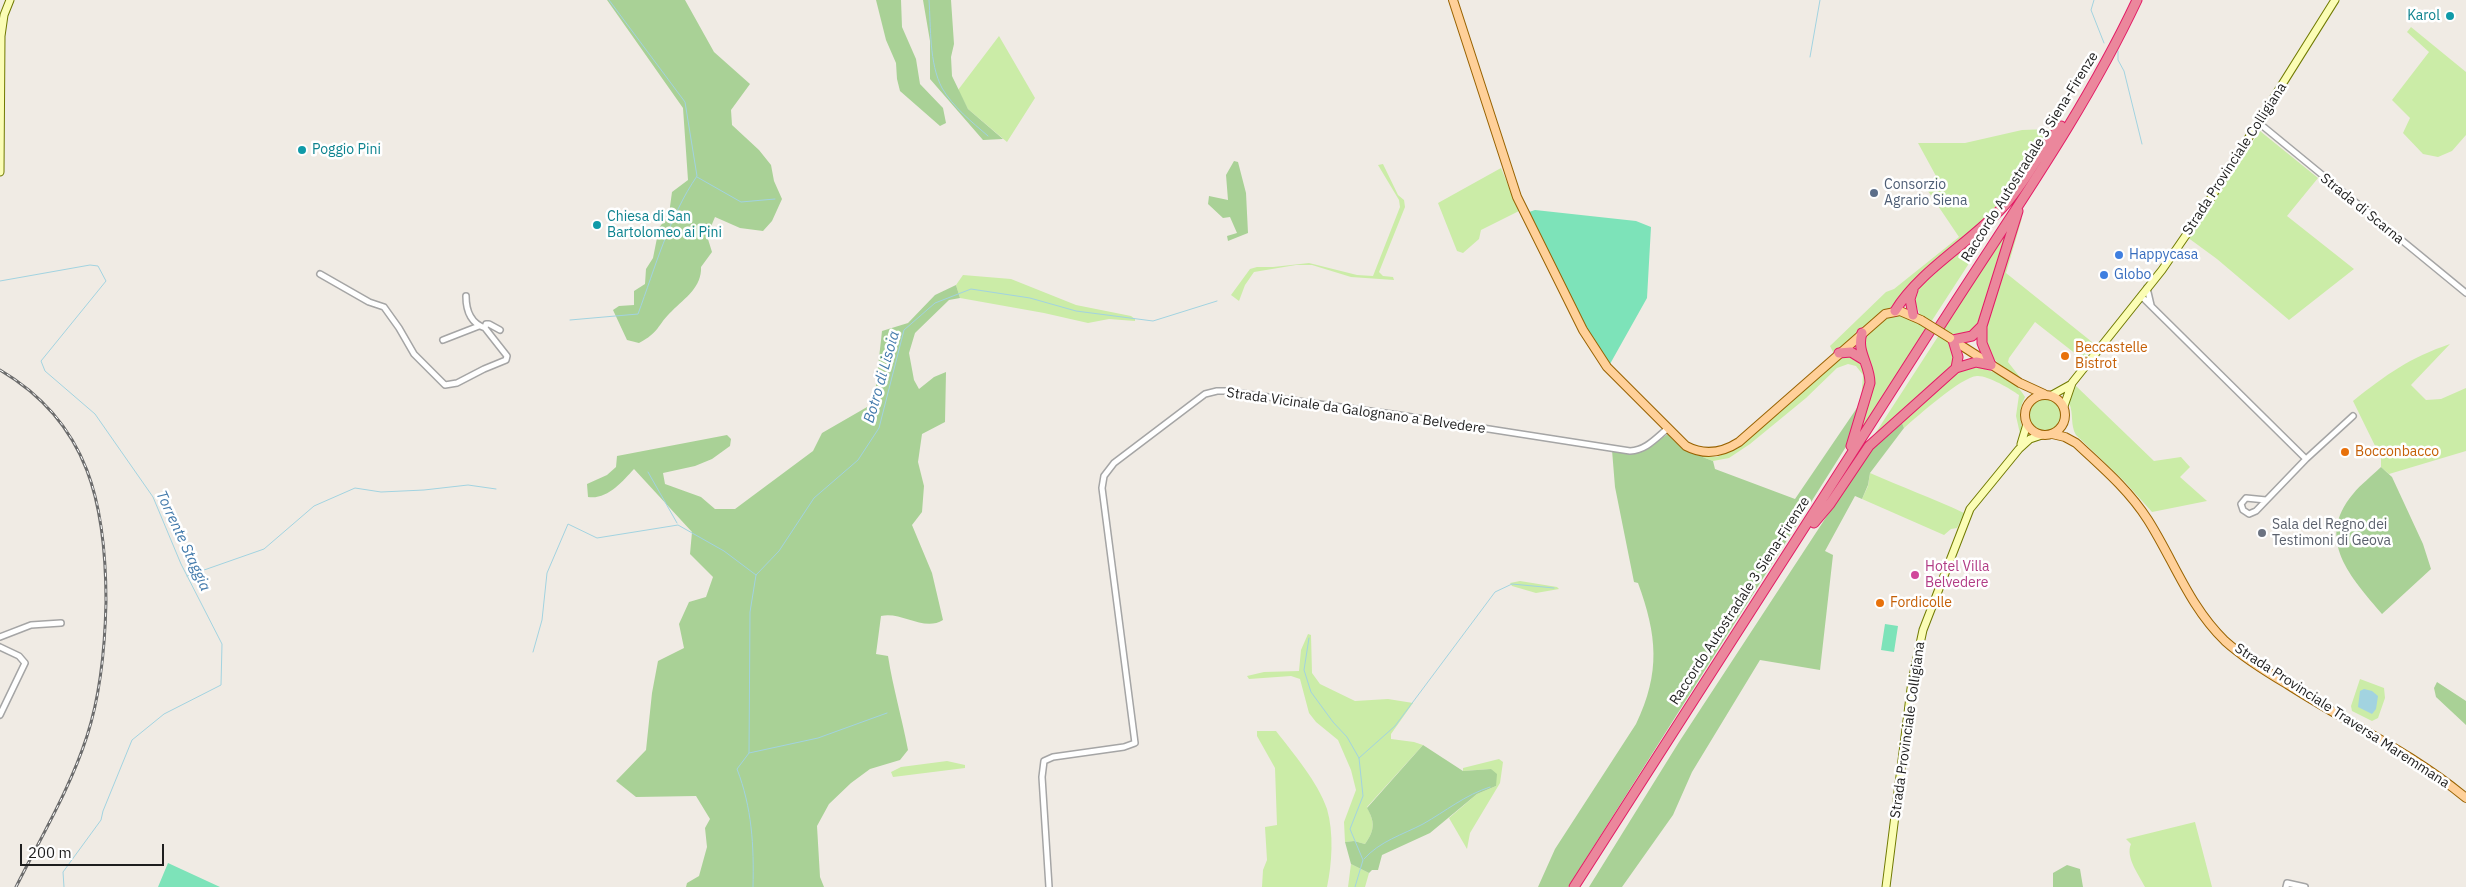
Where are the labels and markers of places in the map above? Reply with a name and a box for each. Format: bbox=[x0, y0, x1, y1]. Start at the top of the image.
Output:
place label: Karol bbox=[2407, 8, 2440, 24]
marker: Karol bbox=[2444, 10, 2456, 22]
place label: Poggio Pini bbox=[312, 142, 381, 158]
marker: Poggio Pini bbox=[296, 144, 308, 156]
place label: Consorzio Agrario Siena bbox=[1884, 177, 1967, 210]
marker: Consorzio Agrario Siena bbox=[1868, 187, 1880, 199]
place label: Chiesa di San Bartolomeo ai Pini bbox=[607, 209, 722, 242]
marker: Chiesa di San Bartolomeo ai Pini bbox=[591, 219, 603, 231]
place label: Happycasa bbox=[2129, 247, 2198, 263]
marker: Happycasa bbox=[2113, 249, 2125, 261]
place label: Globo bbox=[2114, 267, 2151, 283]
marker: Globo bbox=[2098, 269, 2110, 281]
place label: Beccastelle Bistrot bbox=[2075, 340, 2148, 372]
marker: Beccastelle Bistrot bbox=[2059, 350, 2071, 362]
place label: Bocconbacco bbox=[2355, 444, 2439, 460]
marker: Bocconbacco bbox=[2339, 446, 2351, 458]
place label: Sala del Regno dei Testimoni di Geova bbox=[2272, 517, 2391, 550]
marker: Sala del Regno dei Testimoni di Geova bbox=[2256, 527, 2268, 539]
place label: Hotel Villa Belvedere bbox=[1925, 559, 1989, 592]
marker: Hotel Villa Belvedere bbox=[1909, 569, 1921, 581]
place label: Fordicolle bbox=[1890, 595, 1952, 611]
marker: Fordicolle bbox=[1874, 597, 1886, 609]

